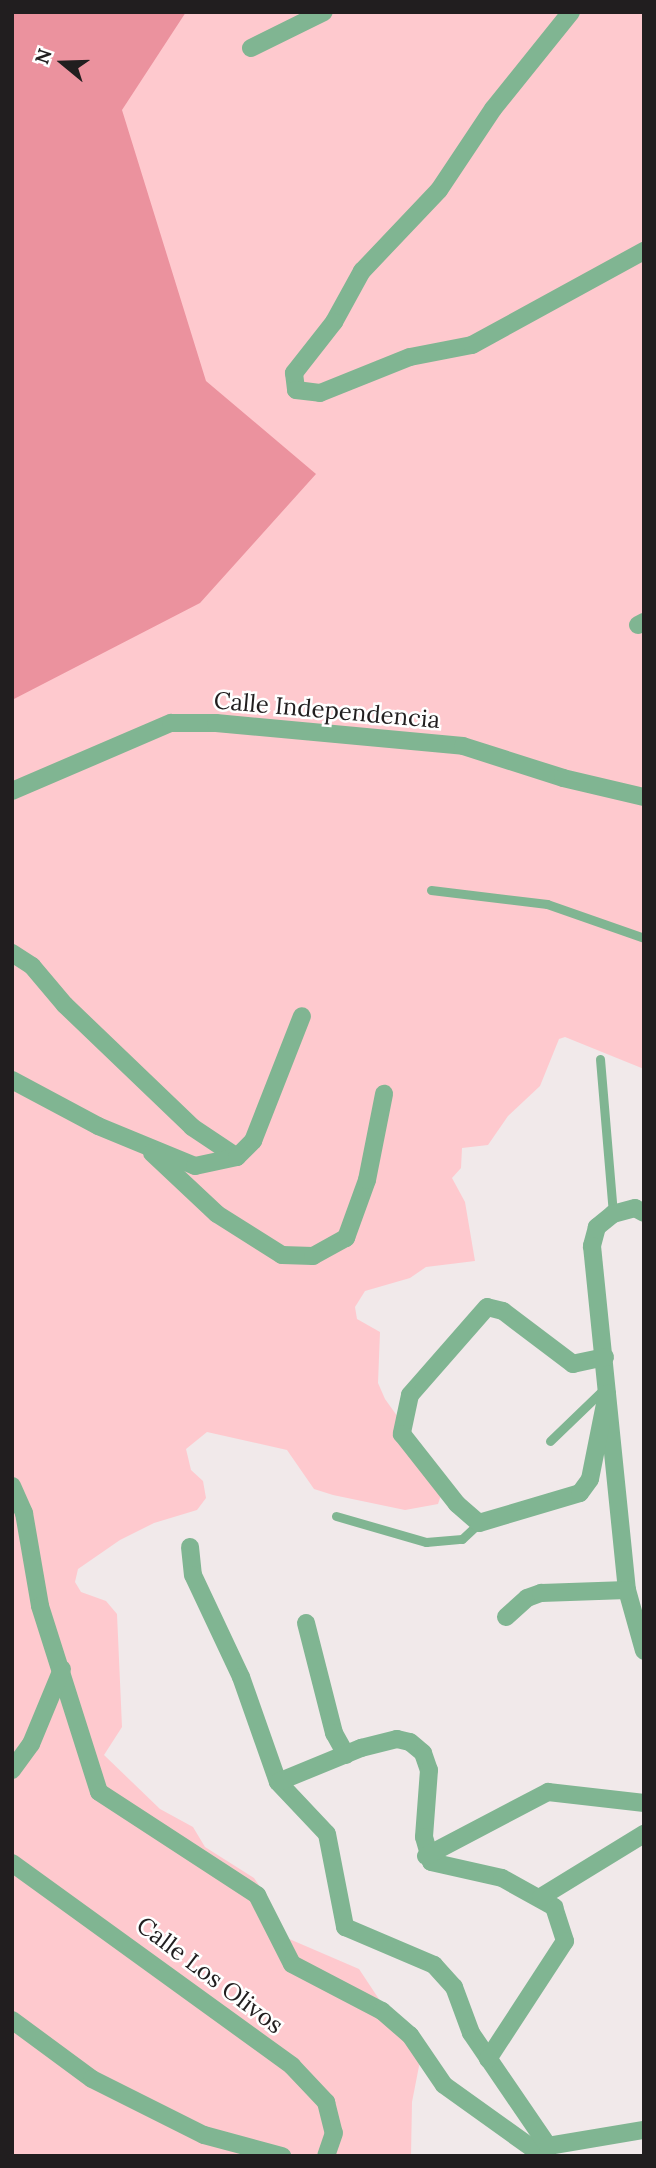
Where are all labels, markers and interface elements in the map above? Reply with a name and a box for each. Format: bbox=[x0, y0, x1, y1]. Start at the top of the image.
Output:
north arrow bbox=[28, 28, 98, 98]
text: N bbox=[29, 45, 57, 67]
street label: Calle Independencia bbox=[213, 686, 441, 734]
street label: Calle Los Olivos bbox=[131, 1910, 289, 2040]

